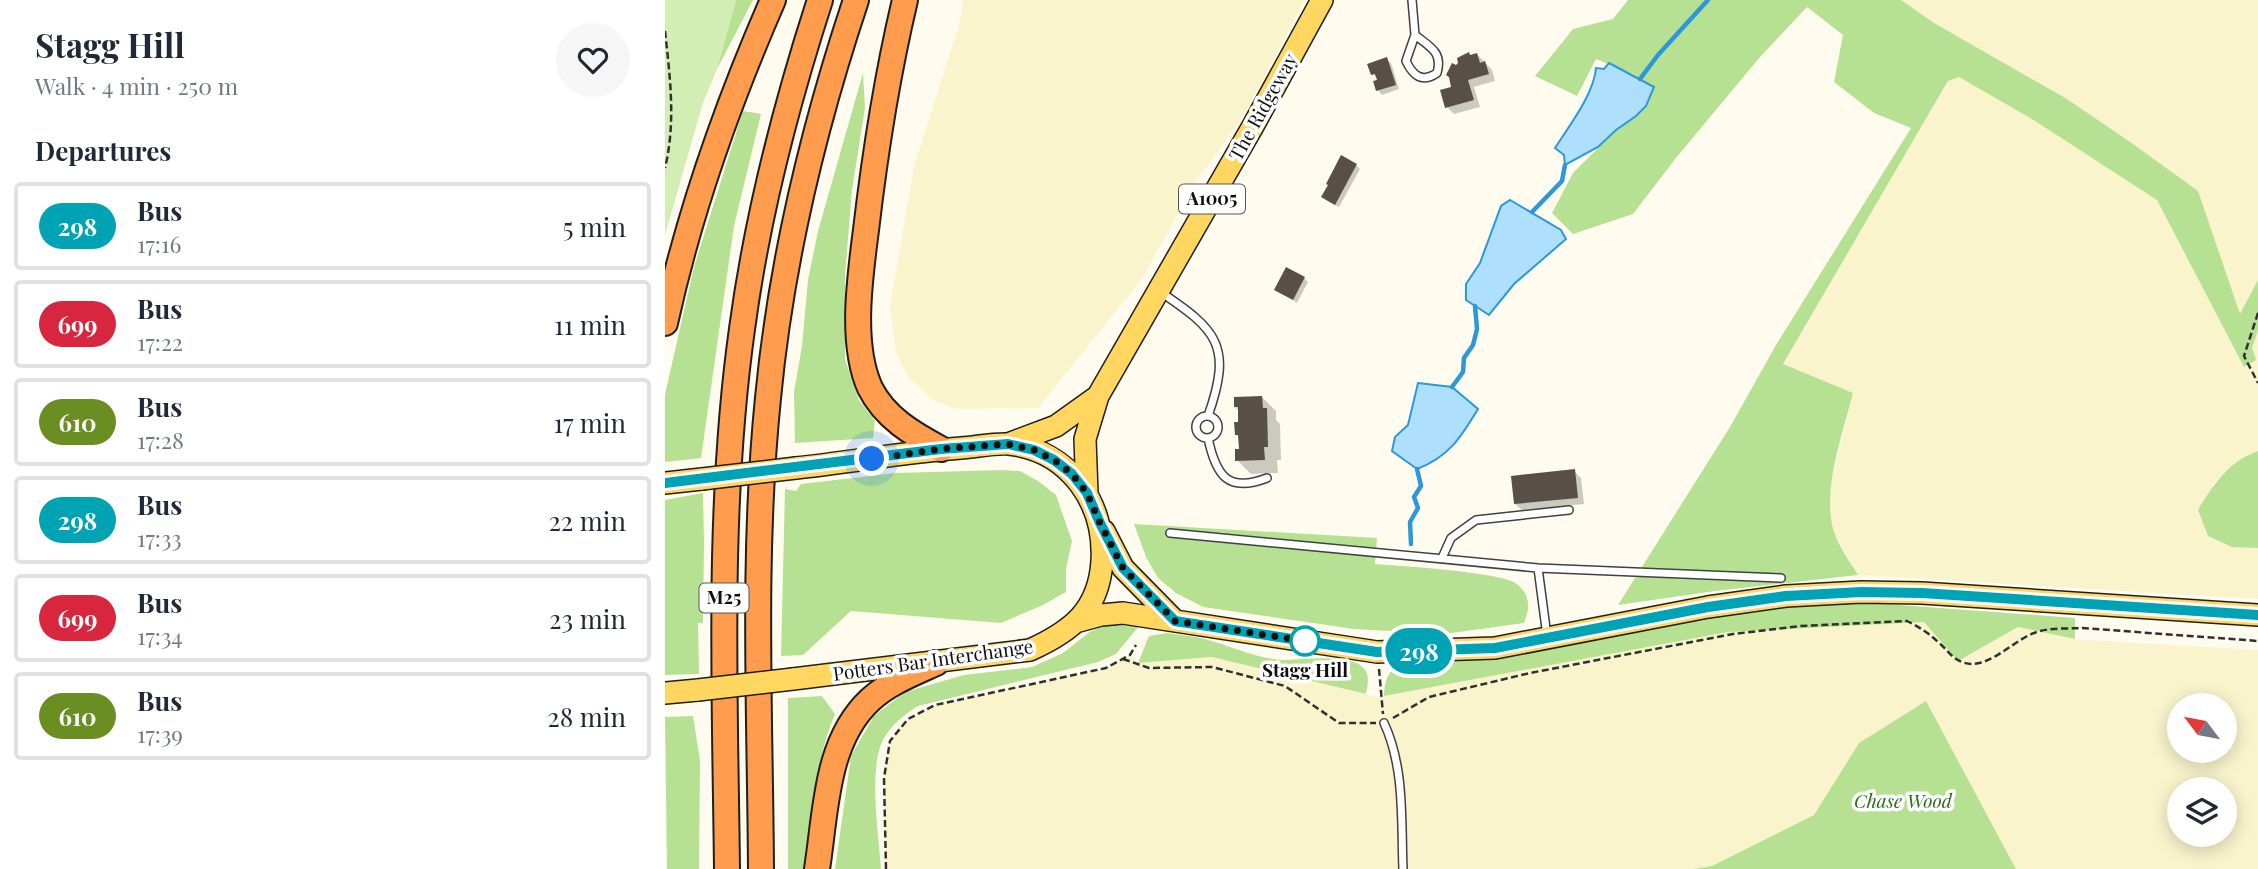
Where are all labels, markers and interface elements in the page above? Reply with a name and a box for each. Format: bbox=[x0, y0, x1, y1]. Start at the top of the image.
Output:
text: Stagg Hill bbox=[35, 22, 185, 66]
button: heart bbox=[556, 23, 630, 97]
street label: The Ridgeway bbox=[1222, 48, 1303, 165]
text: Walk · 4 min · 250 m bbox=[35, 70, 238, 101]
text: Departures bbox=[35, 133, 171, 168]
road number: A1005 bbox=[1179, 184, 1245, 214]
text: Bus bbox=[137, 193, 182, 228]
text: 5 min bbox=[563, 209, 626, 244]
text: 298 bbox=[58, 210, 97, 242]
text: 17:16 bbox=[137, 228, 181, 259]
text: Bus bbox=[137, 291, 182, 326]
text: 11 min bbox=[554, 307, 626, 342]
text: 699 bbox=[57, 308, 98, 340]
text: 17:22 bbox=[137, 326, 183, 357]
text: Bus bbox=[137, 389, 182, 424]
text: 17 min bbox=[553, 405, 626, 440]
text: 610 bbox=[58, 406, 97, 438]
text: 17:28 bbox=[137, 424, 184, 455]
your location bbox=[854, 441, 889, 476]
text: Bus bbox=[137, 487, 182, 522]
text: 22 min bbox=[548, 503, 626, 538]
text: 298 bbox=[58, 504, 97, 536]
text: 17:33 bbox=[137, 522, 182, 553]
road number: M25 bbox=[699, 584, 749, 612]
text: Bus bbox=[137, 585, 182, 620]
text: 23 min bbox=[549, 601, 626, 636]
text: 699 bbox=[57, 602, 98, 634]
text: 17:34 bbox=[137, 620, 183, 651]
marker: Stagg Hill bbox=[1290, 626, 1320, 656]
line badge: 298 bbox=[1379, 628, 1459, 674]
street label: Potters Bar Interchange bbox=[831, 632, 1035, 686]
text: 298 bbox=[1399, 635, 1439, 667]
place label: Stagg Hill bbox=[1262, 656, 1348, 682]
text: Bus bbox=[137, 683, 182, 718]
north arrow bbox=[2167, 693, 2237, 763]
map controls bbox=[2167, 693, 2237, 847]
text: 28 min bbox=[547, 699, 626, 734]
text: 610 bbox=[58, 700, 97, 732]
text: 17:39 bbox=[137, 718, 183, 749]
button: layers bbox=[2167, 777, 2237, 847]
park label: Chase Wood bbox=[1854, 787, 1953, 813]

